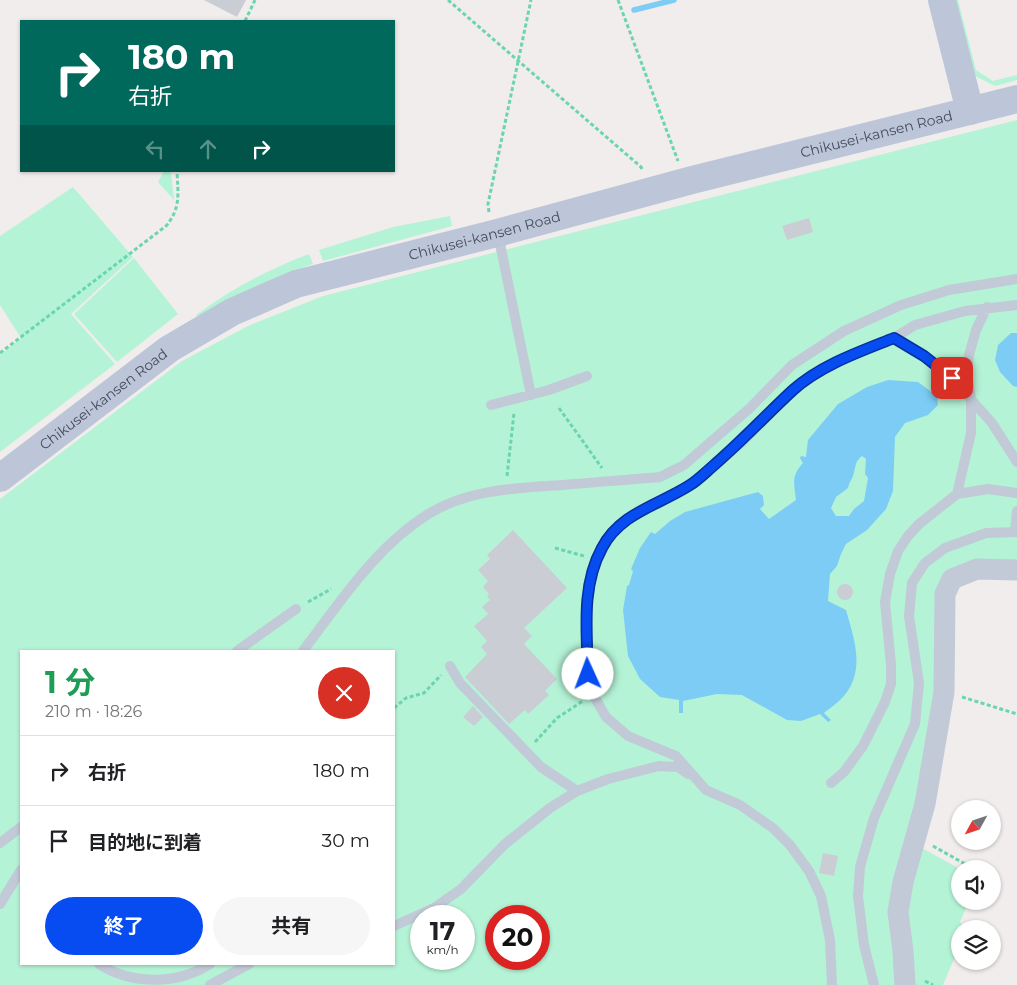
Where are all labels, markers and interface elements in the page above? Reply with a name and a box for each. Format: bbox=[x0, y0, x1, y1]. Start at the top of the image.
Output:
text: 180 m bbox=[128, 35, 235, 78]
icon: right bbox=[45, 40, 110, 105]
text: 右折 bbox=[128, 83, 172, 110]
street label: Chikusei-kansen Road bbox=[798, 106, 954, 162]
icon: left bbox=[141, 135, 169, 163]
icon: ahead bbox=[194, 135, 222, 163]
icon: right bbox=[247, 135, 275, 163]
street label: Chikusei-kansen Road bbox=[407, 207, 562, 264]
street label: Chikusei-kansen Road bbox=[36, 345, 171, 454]
pin bbox=[931, 357, 973, 399]
icon: arrive bbox=[938, 364, 966, 392]
position arrow bbox=[561, 647, 613, 699]
text: 1 分 bbox=[45, 664, 95, 701]
button: close bbox=[318, 667, 370, 719]
text: 210 m · 18:26 bbox=[45, 702, 142, 721]
icon: right bbox=[45, 757, 73, 785]
text: 180 m bbox=[313, 759, 370, 782]
text: 右折 bbox=[88, 761, 126, 784]
north arrow bbox=[951, 800, 1001, 850]
map controls bbox=[951, 800, 1001, 970]
icon: arrive bbox=[45, 827, 73, 855]
text: 30 m bbox=[322, 829, 370, 852]
text: 目的地に到着 bbox=[88, 831, 202, 854]
button: sound bbox=[951, 860, 1001, 910]
button: 終了 bbox=[45, 897, 203, 955]
button: 共有 bbox=[213, 897, 370, 955]
speed limit sign: 20 bbox=[485, 905, 550, 970]
text: 17 bbox=[430, 916, 455, 946]
button: layers bbox=[951, 920, 1001, 970]
text: km/h bbox=[426, 942, 459, 957]

